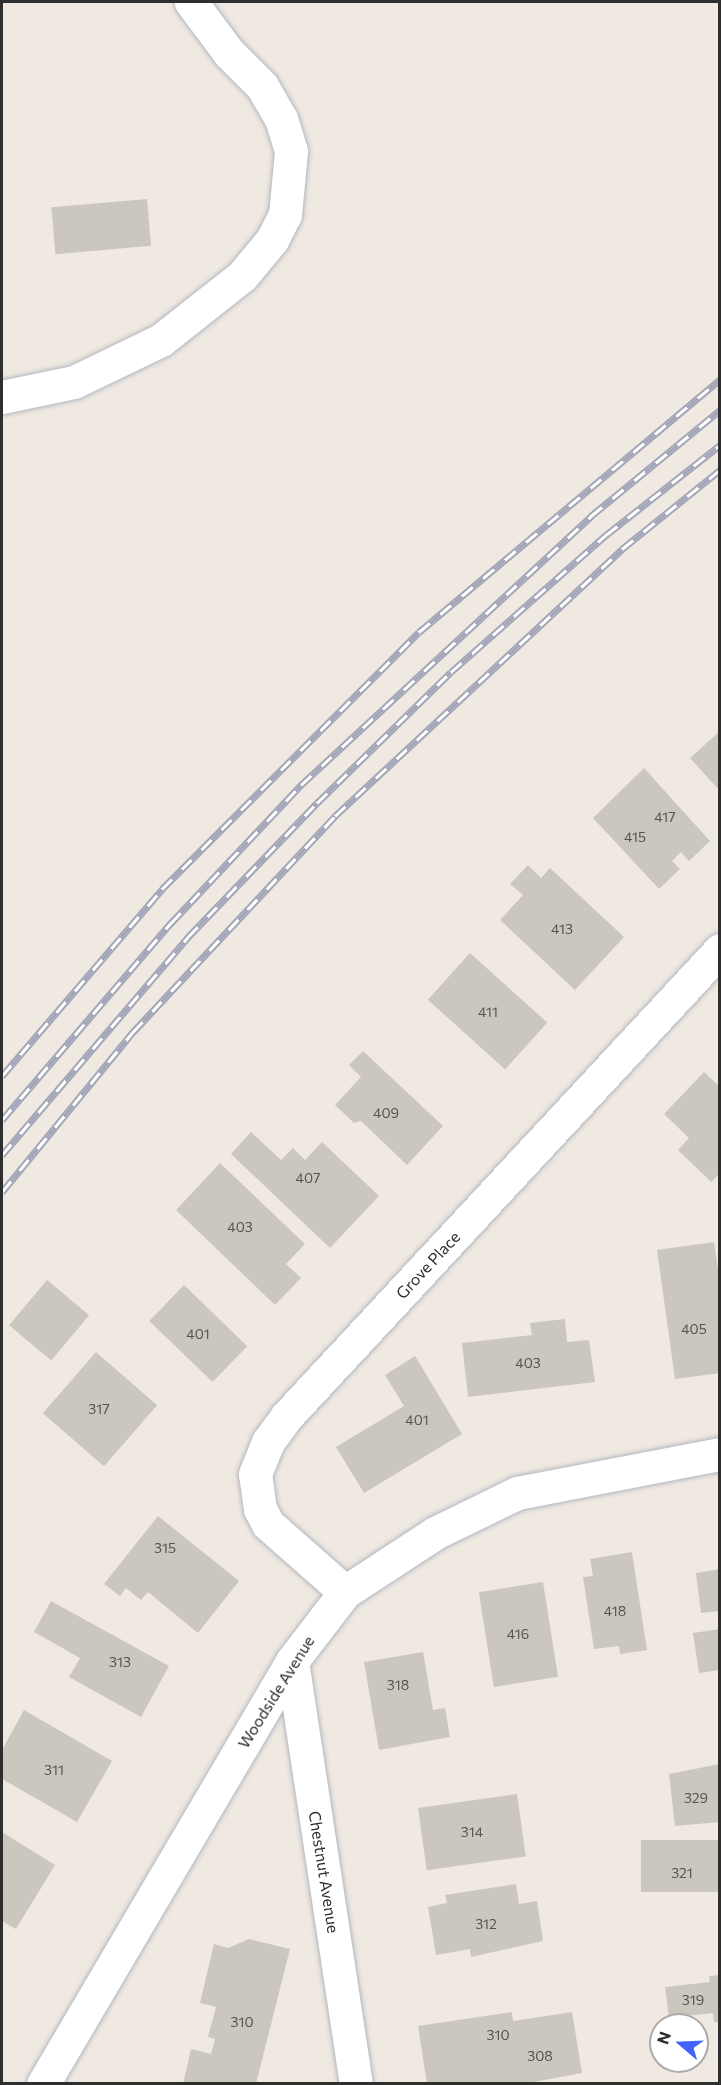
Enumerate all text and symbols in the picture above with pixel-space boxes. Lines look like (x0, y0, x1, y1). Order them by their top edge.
house number: 417 (654, 809, 676, 825)
house number: 415 (624, 829, 646, 845)
house number: 413 (551, 921, 573, 937)
house number: 411 (478, 1004, 498, 1020)
house number: 409 (373, 1105, 399, 1121)
house number: 407 (296, 1170, 320, 1186)
house number: 403 (227, 1219, 253, 1235)
street label: Grove Place (392, 1227, 464, 1303)
house number: 405 (681, 1321, 707, 1337)
house number: 401 (186, 1326, 210, 1342)
house number: 403 (515, 1355, 541, 1371)
house number: 317 (88, 1401, 110, 1417)
house number: 401 (405, 1412, 429, 1428)
house number: 315 (154, 1540, 176, 1556)
house number: 418 (604, 1603, 626, 1619)
house number: 416 (507, 1626, 529, 1642)
street label: Woodside Avenue (234, 1632, 318, 1752)
house number: 313 (109, 1654, 131, 1670)
house number: 318 (387, 1677, 409, 1693)
house number: 311 (44, 1762, 64, 1778)
house number: 329 (684, 1790, 708, 1806)
street label: Chestnut Avenue (305, 1810, 343, 1934)
house number: 314 (461, 1824, 483, 1840)
house number: 321 (671, 1865, 693, 1881)
house number: 312 (475, 1916, 497, 1932)
house number: 319 (682, 1992, 704, 2008)
north arrow (649, 2013, 709, 2073)
house number: 310 (230, 2014, 254, 2030)
house number: 310 (486, 2027, 510, 2043)
text: N (652, 2029, 674, 2046)
house number: 308 (527, 2048, 553, 2064)

